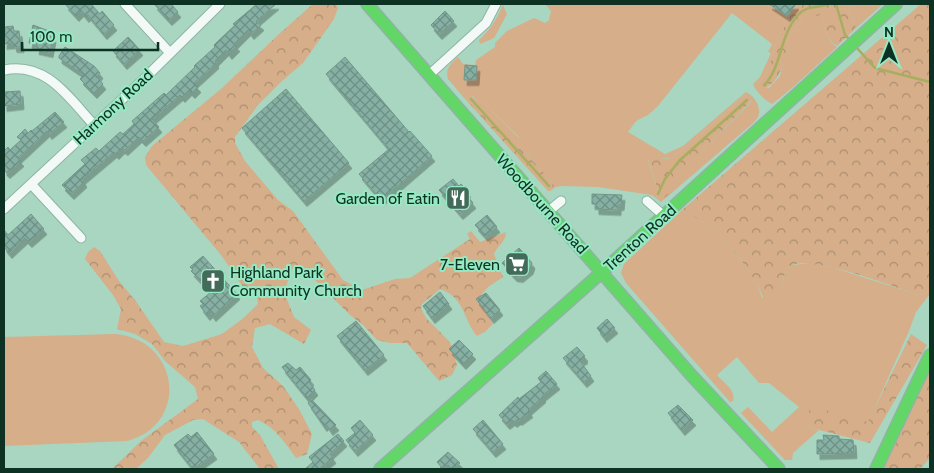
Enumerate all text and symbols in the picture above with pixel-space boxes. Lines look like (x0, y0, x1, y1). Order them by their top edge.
scale bar (22, 20, 159, 52)
north arrow (864, 20, 914, 70)
text: N (884, 23, 894, 41)
text: 100 m (30, 28, 72, 46)
street label: Harmony Road (69, 65, 157, 149)
street label: Woodbourne Road (492, 150, 592, 258)
restaurant icon: Garden of Eatin (445, 185, 471, 211)
place label: Garden of Eatin (335, 189, 440, 208)
street label: Trenton Road (600, 201, 680, 275)
supermarket icon: 7-Eleven (504, 251, 530, 277)
place label: 7-Eleven (440, 255, 500, 274)
place label: Highland Park Community Church (230, 263, 362, 300)
church icon: Highland Park Community Church (200, 268, 226, 294)

